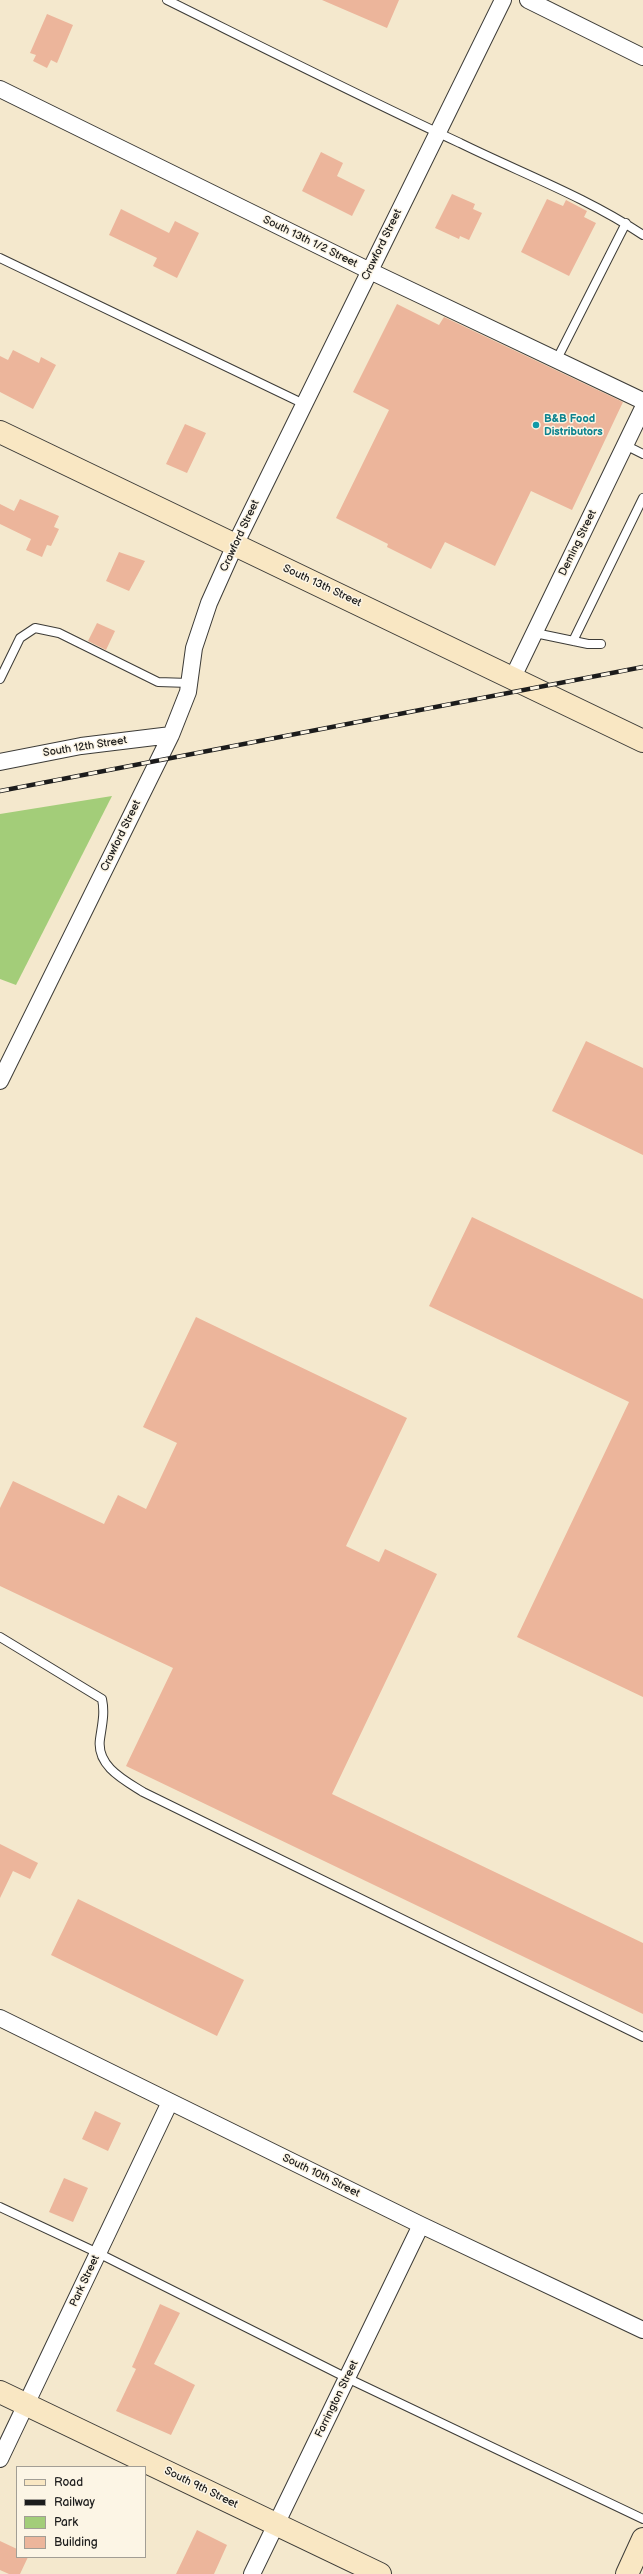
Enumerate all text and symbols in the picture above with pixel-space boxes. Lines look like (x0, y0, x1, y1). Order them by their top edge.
street label: Crawford Street (359, 207, 405, 283)
street label: South 13th 1/2 Street (261, 213, 359, 271)
place label: B&B Food Distributors (544, 412, 603, 438)
marker: B&B Food Distributors (531, 420, 541, 430)
street label: Crawford Street (218, 498, 262, 574)
street label: Deming Street (556, 508, 600, 578)
street label: South 13th Street (281, 562, 363, 610)
street label: South 12th Street (42, 734, 128, 760)
street label: Crawford Street (98, 798, 144, 874)
street label: South 10th Street (280, 2152, 362, 2200)
street label: Park Street (67, 2253, 103, 2309)
street label: Farrington Street (313, 2358, 361, 2440)
street label: South 9th Street (162, 2464, 240, 2512)
legend (16, 2466, 146, 2558)
text: Road (54, 2475, 83, 2490)
text: Railway (54, 2495, 95, 2510)
text: Park (54, 2515, 78, 2530)
text: Building (54, 2535, 98, 2550)

